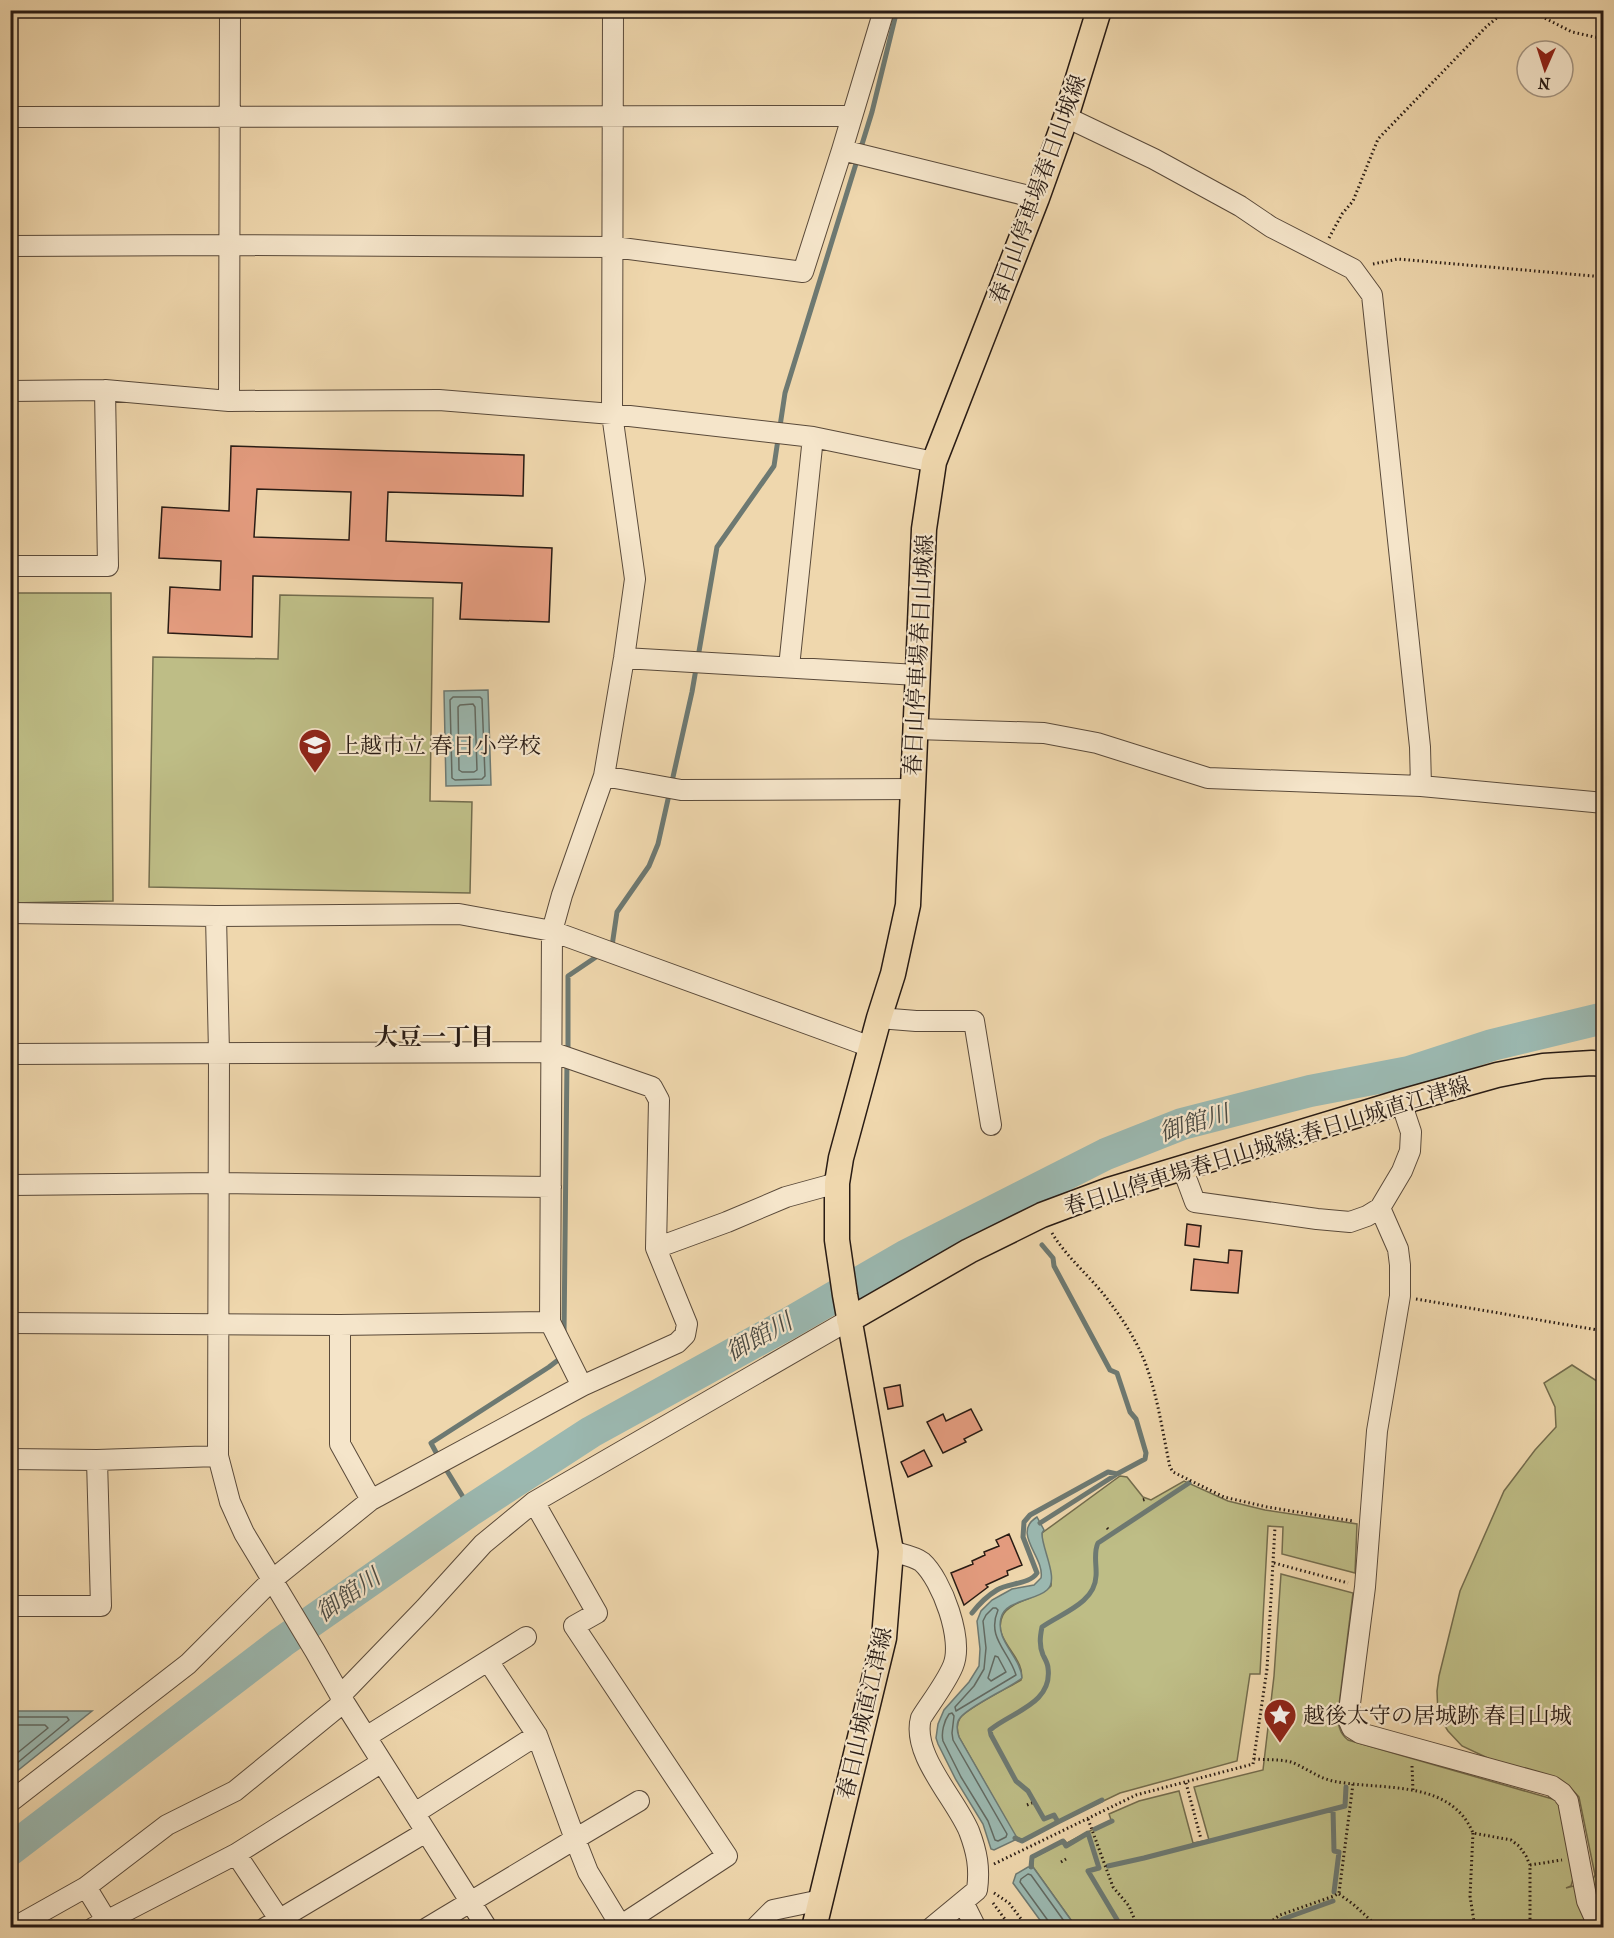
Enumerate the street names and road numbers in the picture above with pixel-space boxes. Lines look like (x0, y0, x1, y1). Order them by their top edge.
street label: 春日山停車場春日山城線 (984, 71, 1092, 307)
street label: 春日山停車場春日山城線 (900, 534, 938, 777)
street label: 春日山停車場春日山城線;春日山城直江津線 (1061, 1072, 1474, 1220)
street label: 春日山城直江津線 (833, 1625, 897, 1802)

